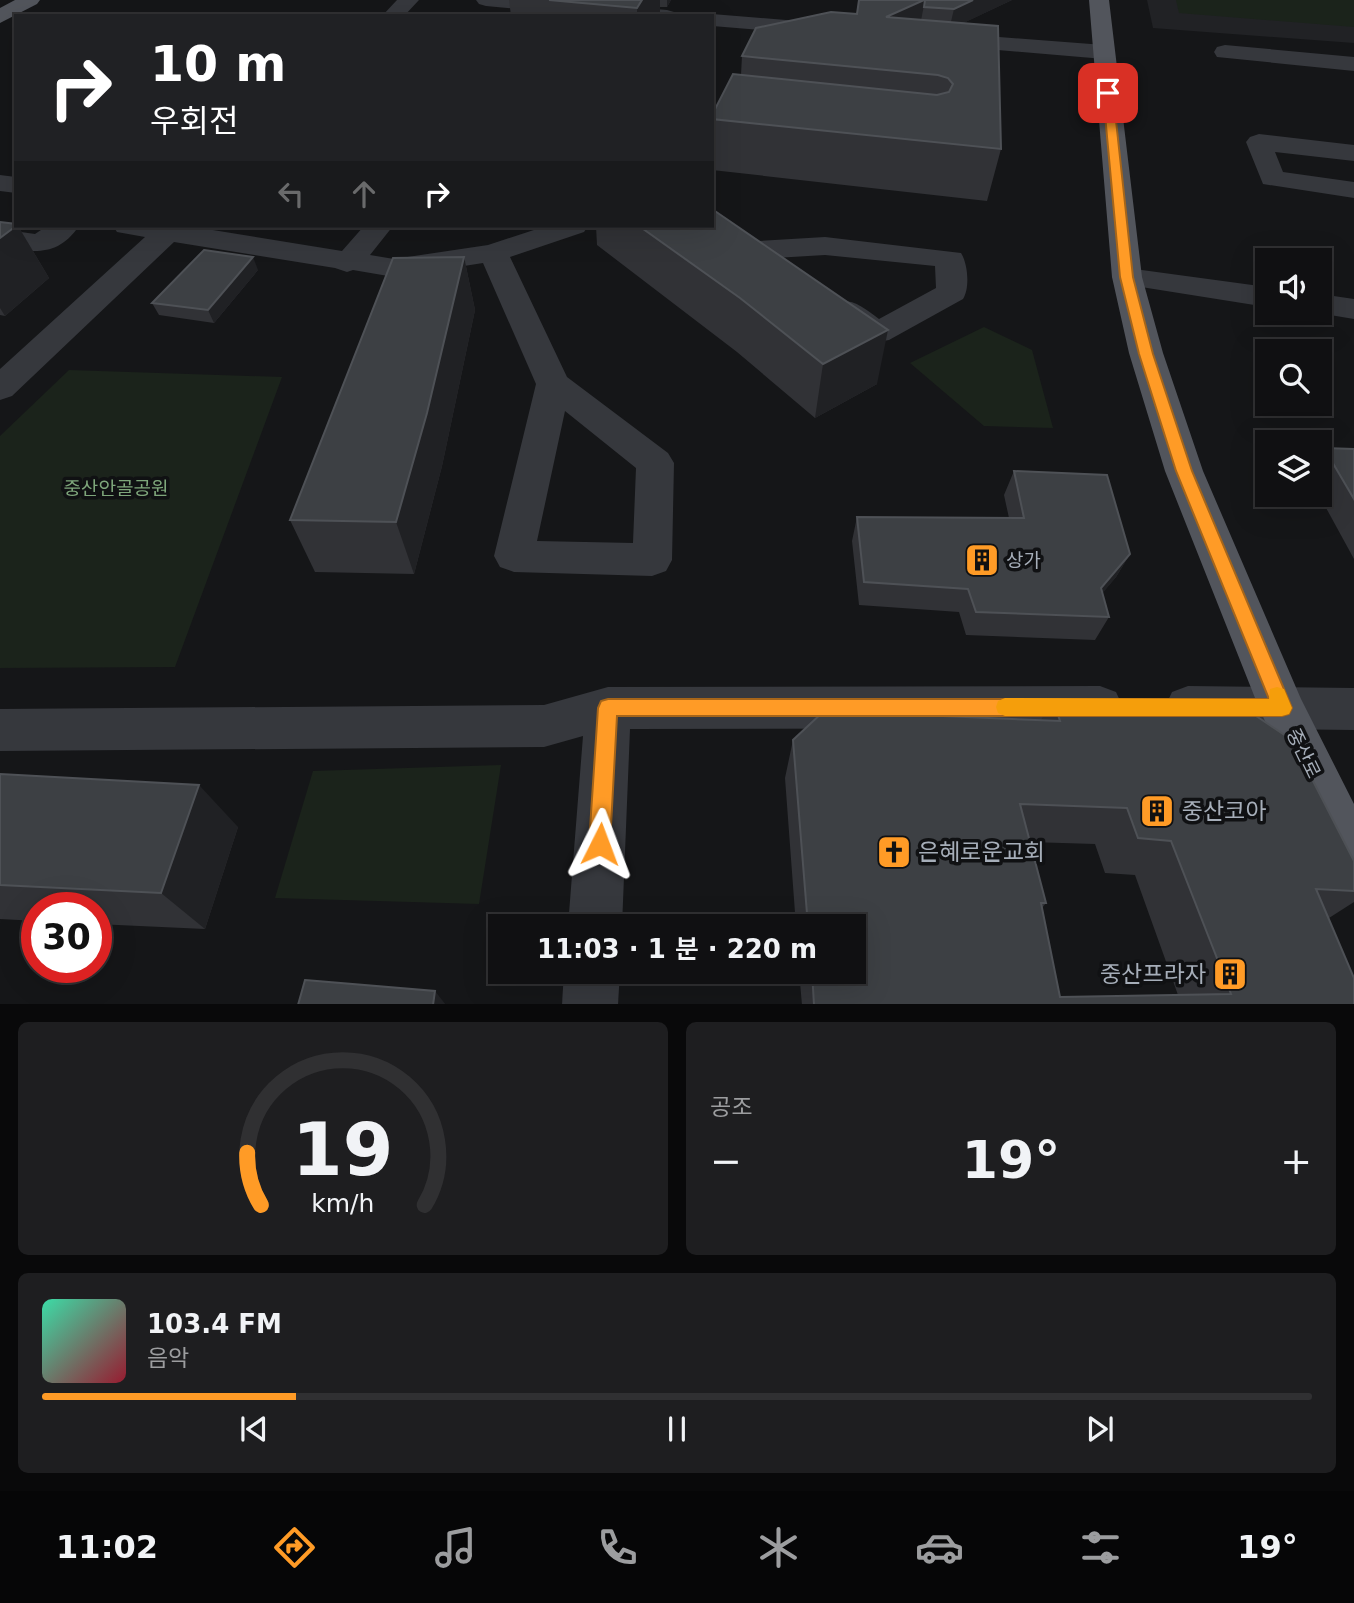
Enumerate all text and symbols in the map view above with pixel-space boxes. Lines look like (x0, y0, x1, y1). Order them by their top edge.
text: 10 m (150, 36, 286, 93)
icon: right (35, 42, 126, 133)
pin (1078, 63, 1138, 123)
icon: arrive (1089, 74, 1127, 112)
text: 우회전 (150, 102, 238, 140)
icon: left (272, 175, 310, 213)
icon: ahead (345, 175, 383, 213)
icon: right (418, 175, 456, 213)
map controls (1255, 248, 1332, 507)
button: sound (1255, 248, 1332, 325)
button: search (1255, 339, 1332, 416)
button: layers (1255, 430, 1332, 507)
park label: 중산안골공원 (64, 477, 168, 499)
building icon: 상가 (963, 541, 1001, 579)
place label: 상가 (1006, 549, 1041, 571)
street label: 중산로 (1283, 725, 1325, 781)
building icon: 중산코아 (1138, 792, 1176, 830)
place label: 중산코아 (1182, 798, 1267, 824)
position arrow (563, 807, 637, 881)
church icon: 은혜로운교회 (875, 833, 913, 871)
place label: 은혜로운교회 (918, 839, 1045, 865)
speed limit sign: 30 (21, 892, 112, 983)
text: 11:03 · 1 분 · 220 m (537, 934, 817, 964)
building icon: 중산프라자 (1211, 955, 1249, 993)
place label: 중산프라자 (1100, 961, 1206, 987)
text: 공조 (710, 1094, 752, 1120)
text: 19 (292, 1107, 394, 1192)
text: 19° (962, 1130, 1060, 1190)
text: − (710, 1139, 742, 1183)
text: + (1280, 1139, 1312, 1183)
text: km/h (311, 1188, 375, 1217)
text: 103.4 FM (147, 1309, 282, 1339)
text: 음악 (147, 1345, 189, 1371)
icon: previous (235, 1410, 273, 1448)
icon: pause (658, 1410, 696, 1448)
icon: next (1081, 1410, 1119, 1448)
icon: directions (270, 1523, 319, 1572)
icon: music (431, 1523, 480, 1572)
icon: phone (593, 1523, 642, 1572)
icon: climate (754, 1523, 803, 1572)
icon: car (915, 1523, 964, 1572)
icon: filters (1076, 1523, 1125, 1572)
text: 11:02 (56, 1528, 158, 1566)
text: 19° (1237, 1528, 1298, 1566)

